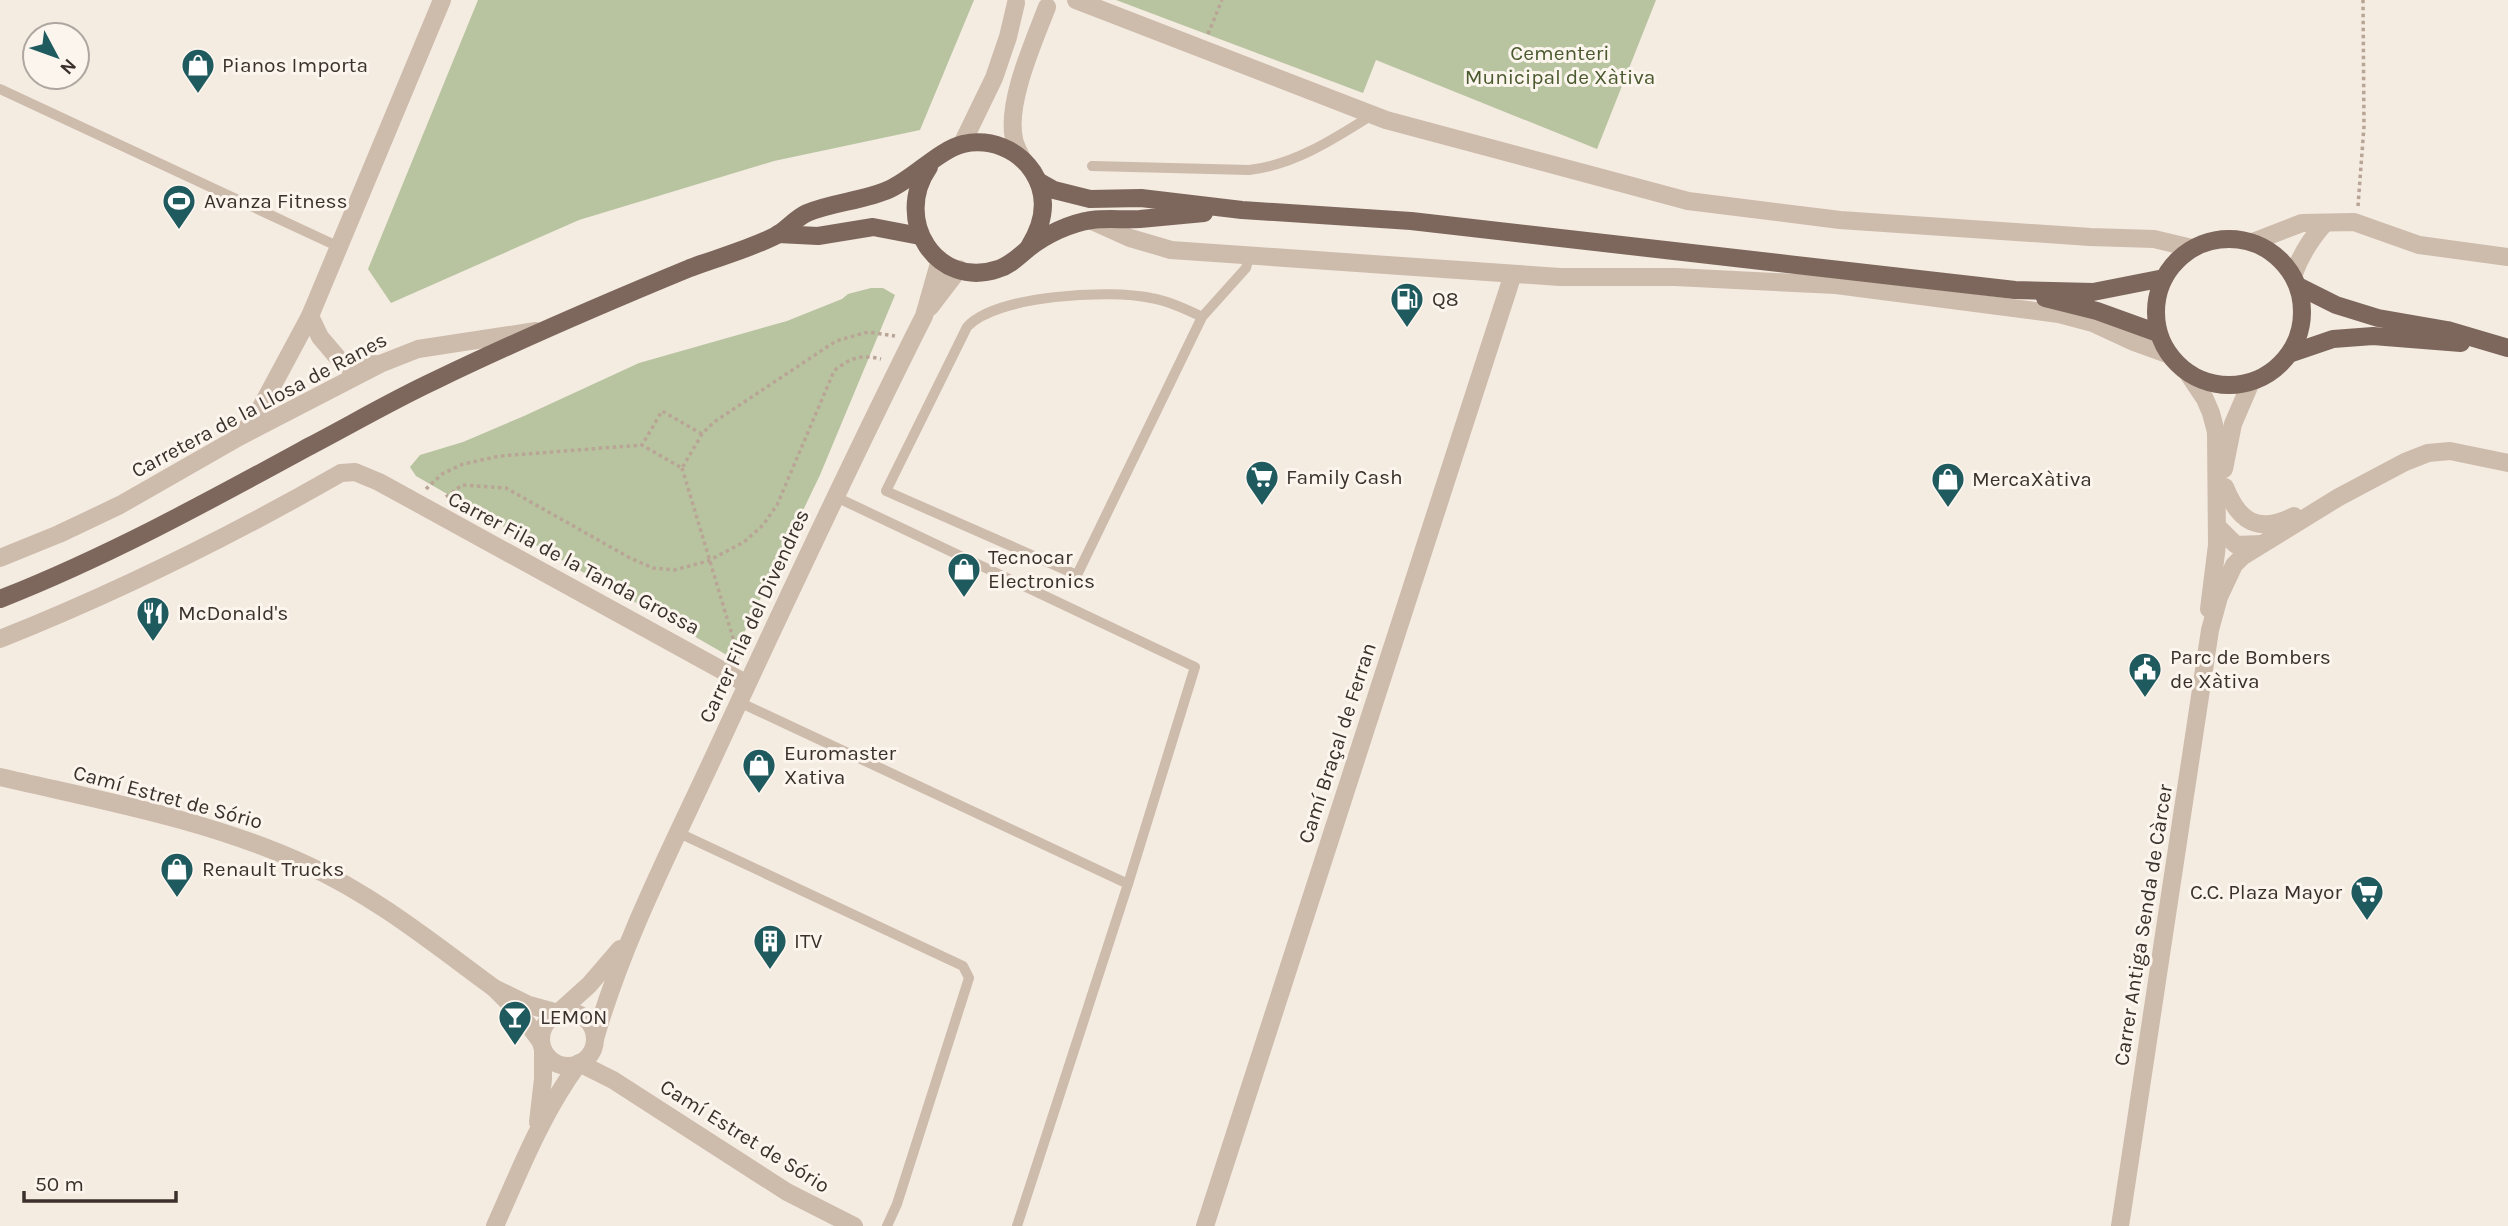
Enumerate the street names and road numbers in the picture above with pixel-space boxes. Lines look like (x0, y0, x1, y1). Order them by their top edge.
street label: Carretera de la Llosa de Ranes (127, 327, 391, 483)
street label: Carrer Fila de la Tanda Grossa (444, 486, 704, 640)
street label: Carrer Fila del Divendres (694, 505, 814, 727)
street label: Camí Braçal de Ferran (1293, 640, 1381, 846)
street label: Camí Estret de Sório (71, 760, 265, 834)
street label: Carrer Antiga Senda de Càrcer (2109, 782, 2177, 1068)
street label: Camí Estret de Sório (656, 1074, 834, 1198)

